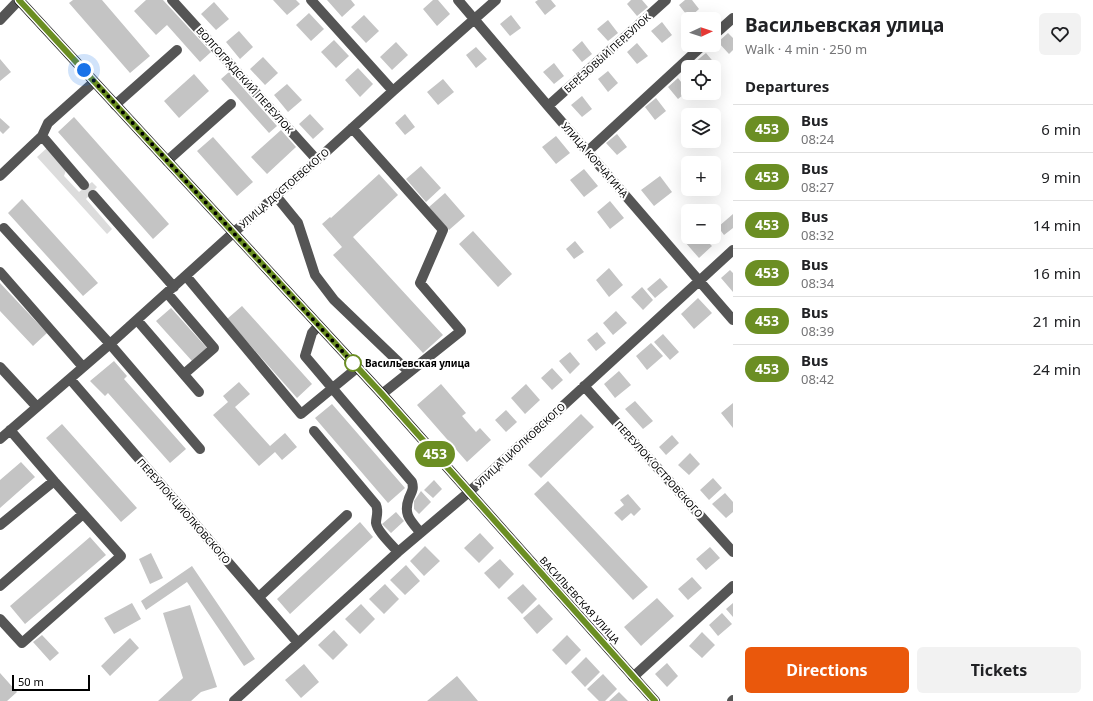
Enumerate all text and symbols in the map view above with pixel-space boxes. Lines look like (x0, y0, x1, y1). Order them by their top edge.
street label: БЕРЁЗОВЫЙ ПЕРЕУЛОК (561, 10, 654, 96)
north arrow (681, 12, 721, 52)
map controls (681, 12, 721, 244)
text: Васильевская улица (745, 12, 944, 38)
button: heart (1039, 13, 1081, 55)
street label: ВОЛГОГРАДСКИЙ ПЕРЕУЛОК (193, 24, 297, 137)
text: Walk · 4 min · 250 m (745, 40, 867, 58)
your location (74, 60, 94, 80)
button: locate (681, 60, 721, 100)
text: Departures (745, 76, 829, 96)
button: layers (681, 108, 721, 148)
text: Bus (801, 110, 828, 130)
street label: УЛИЦА КОРЧАГИНА (558, 119, 632, 201)
text: 453 (755, 119, 779, 138)
text: 6 min (1041, 119, 1081, 139)
text: 08:24 (801, 130, 834, 148)
street label: УЛИЦА ДОСТОЕВСКОГО (236, 145, 332, 231)
button: + (681, 156, 721, 196)
text: Bus (801, 158, 828, 178)
text: 453 (755, 167, 779, 186)
text: 9 min (1041, 167, 1081, 187)
text: 08:27 (801, 178, 834, 196)
button: − (681, 204, 721, 244)
text: Bus (801, 206, 828, 226)
text: 453 (755, 215, 779, 234)
text: 14 min (1033, 215, 1081, 235)
text: 08:32 (801, 226, 834, 244)
text: Bus (801, 254, 828, 274)
text: 453 (755, 263, 779, 282)
text: 16 min (1033, 263, 1081, 283)
text: 08:34 (801, 274, 834, 292)
text: Bus (801, 302, 828, 322)
text: 453 (755, 311, 779, 330)
text: 21 min (1033, 311, 1081, 331)
text: 08:39 (801, 322, 834, 340)
text: Bus (801, 350, 828, 370)
marker: Васильевская улица (344, 354, 362, 372)
place label: Васильевская улица (365, 356, 470, 370)
text: 453 (755, 359, 779, 378)
text: 24 min (1033, 359, 1081, 379)
text: 08:42 (801, 370, 834, 388)
street label: УЛИЦА ЦИОЛКОВСКОГО (472, 399, 568, 490)
street label: ПЕРЕУЛОК ОСТРОВСКОГО (612, 418, 706, 521)
line badge: 453 (412, 441, 458, 467)
text: 453 (423, 444, 447, 463)
street label: ПЕРЕУЛОК ЦИОЛКОВСКОГО (134, 455, 234, 567)
street label: ВАСИЛЬЕВСКАЯ УЛИЦА (537, 553, 624, 647)
button: Directions (745, 647, 909, 693)
button: Tickets (917, 647, 1081, 693)
scale bar (12, 673, 90, 692)
text: 50 m (18, 674, 44, 689)

